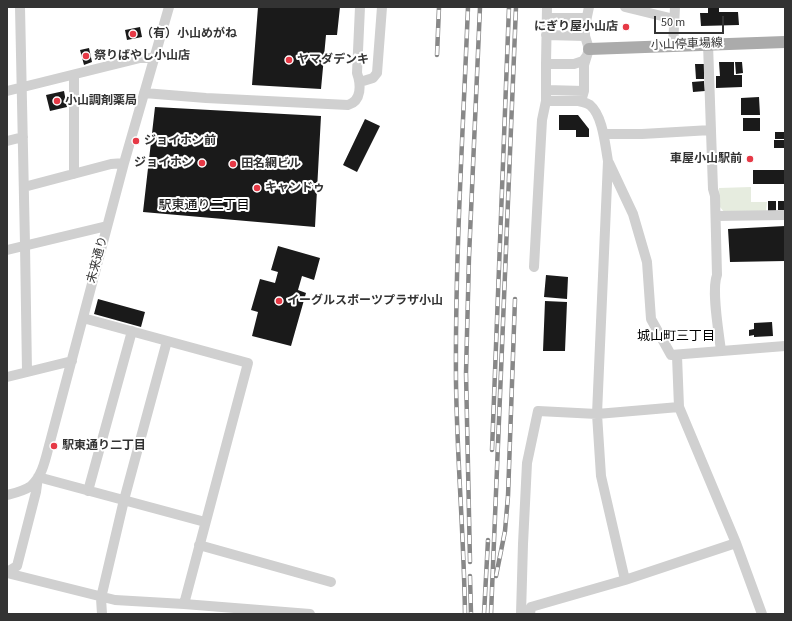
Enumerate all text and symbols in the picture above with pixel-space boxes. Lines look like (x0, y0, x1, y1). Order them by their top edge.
scale bar (656, 8, 726, 34)
text: 50 m (661, 14, 685, 31)
place label: にぎり屋小山店 (534, 20, 618, 34)
marker: にぎり屋小山店 (621, 22, 631, 32)
place label: （有）小山めがね (141, 27, 237, 41)
marker: （有）小山めがね (128, 29, 138, 39)
street label: 小山停車場線 (651, 37, 723, 53)
place label: 祭りばやし小山店 (94, 49, 190, 63)
marker: 祭りばやし小山店 (81, 51, 91, 61)
place label: ヤマダデンキ (297, 53, 369, 67)
marker: ヤマダデンキ (284, 55, 294, 65)
place label: 小山調剤薬局 (65, 94, 137, 108)
marker: 小山調剤薬局 (52, 96, 62, 106)
place label: ジョイホン前 (144, 134, 216, 148)
marker: ジョイホン前 (131, 136, 141, 146)
place label: 車屋小山駅前 (670, 152, 742, 166)
marker: 車屋小山駅前 (745, 154, 755, 164)
place label: ジョイホン (134, 156, 194, 170)
place label: 田名網ビル (241, 157, 301, 171)
marker: ジョイホン (197, 158, 207, 168)
marker: 田名網ビル (228, 159, 238, 169)
place label: キャンドゥ (265, 181, 325, 195)
marker: キャンドゥ (252, 183, 262, 193)
district label: 駅東通り二丁目 (159, 198, 249, 214)
street label: 未来通り (85, 235, 111, 285)
place label: イーグルスポーツプラザ小山 (287, 294, 443, 308)
marker: イーグルスポーツプラザ小山 (274, 296, 284, 306)
district label: 城山町三丁目 (637, 329, 715, 345)
place label: 駅東通り二丁目 (62, 439, 146, 453)
marker: 駅東通り二丁目 (49, 441, 59, 451)

